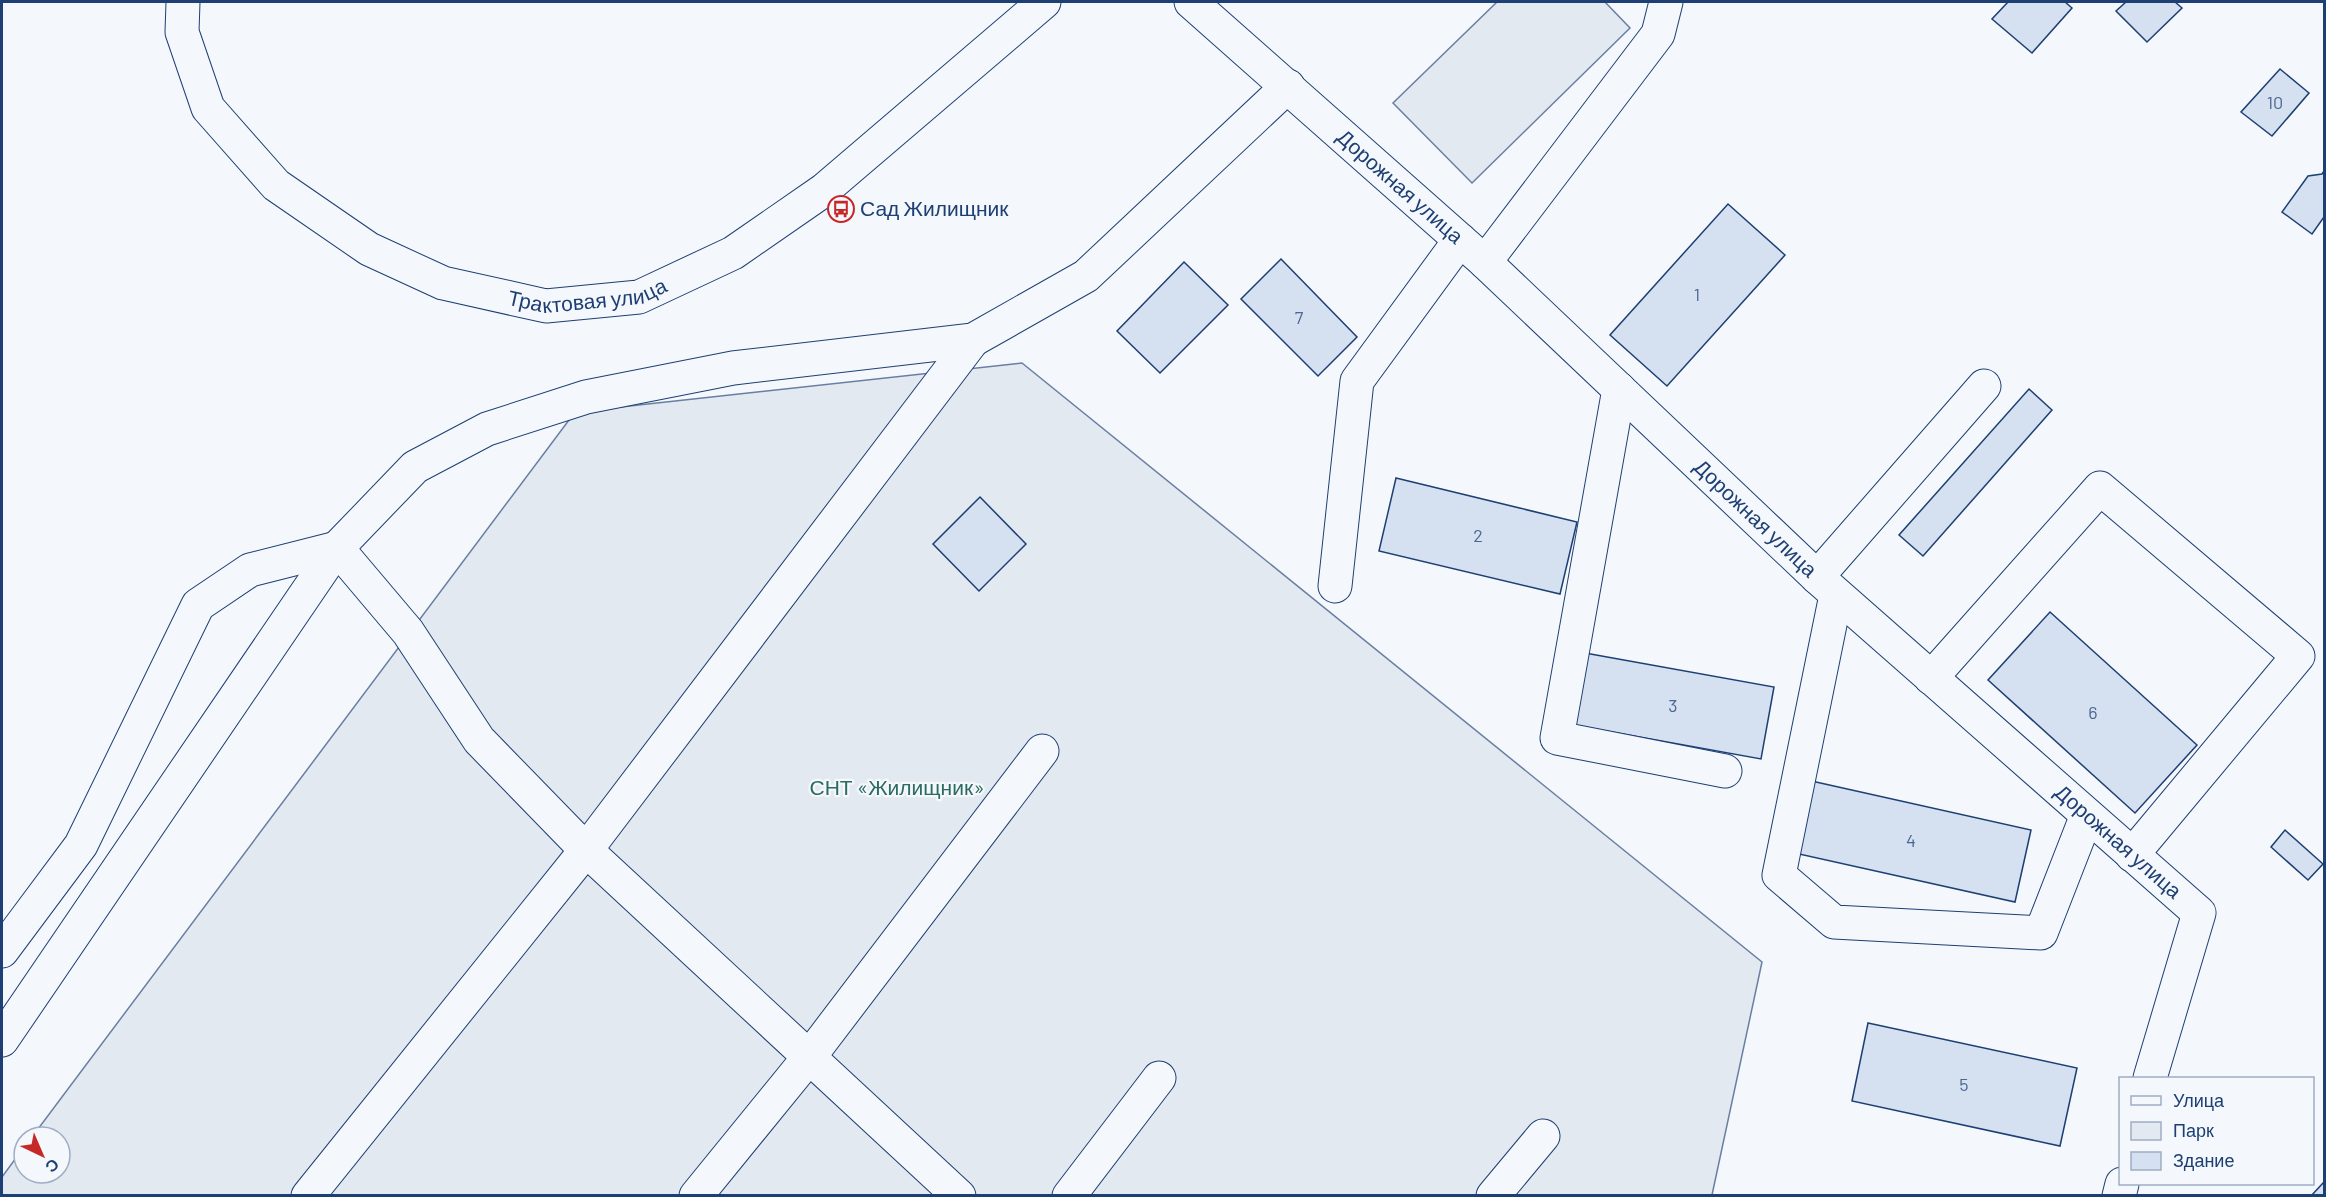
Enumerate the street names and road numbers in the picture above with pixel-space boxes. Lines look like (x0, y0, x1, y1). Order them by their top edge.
street label: Дорожная улица (1333, 123, 1469, 248)
street label: Трактовая улица (506, 272, 671, 317)
street label: Дорожная улица (1690, 453, 1823, 582)
street label: Дорожная улица (2051, 778, 2188, 903)

